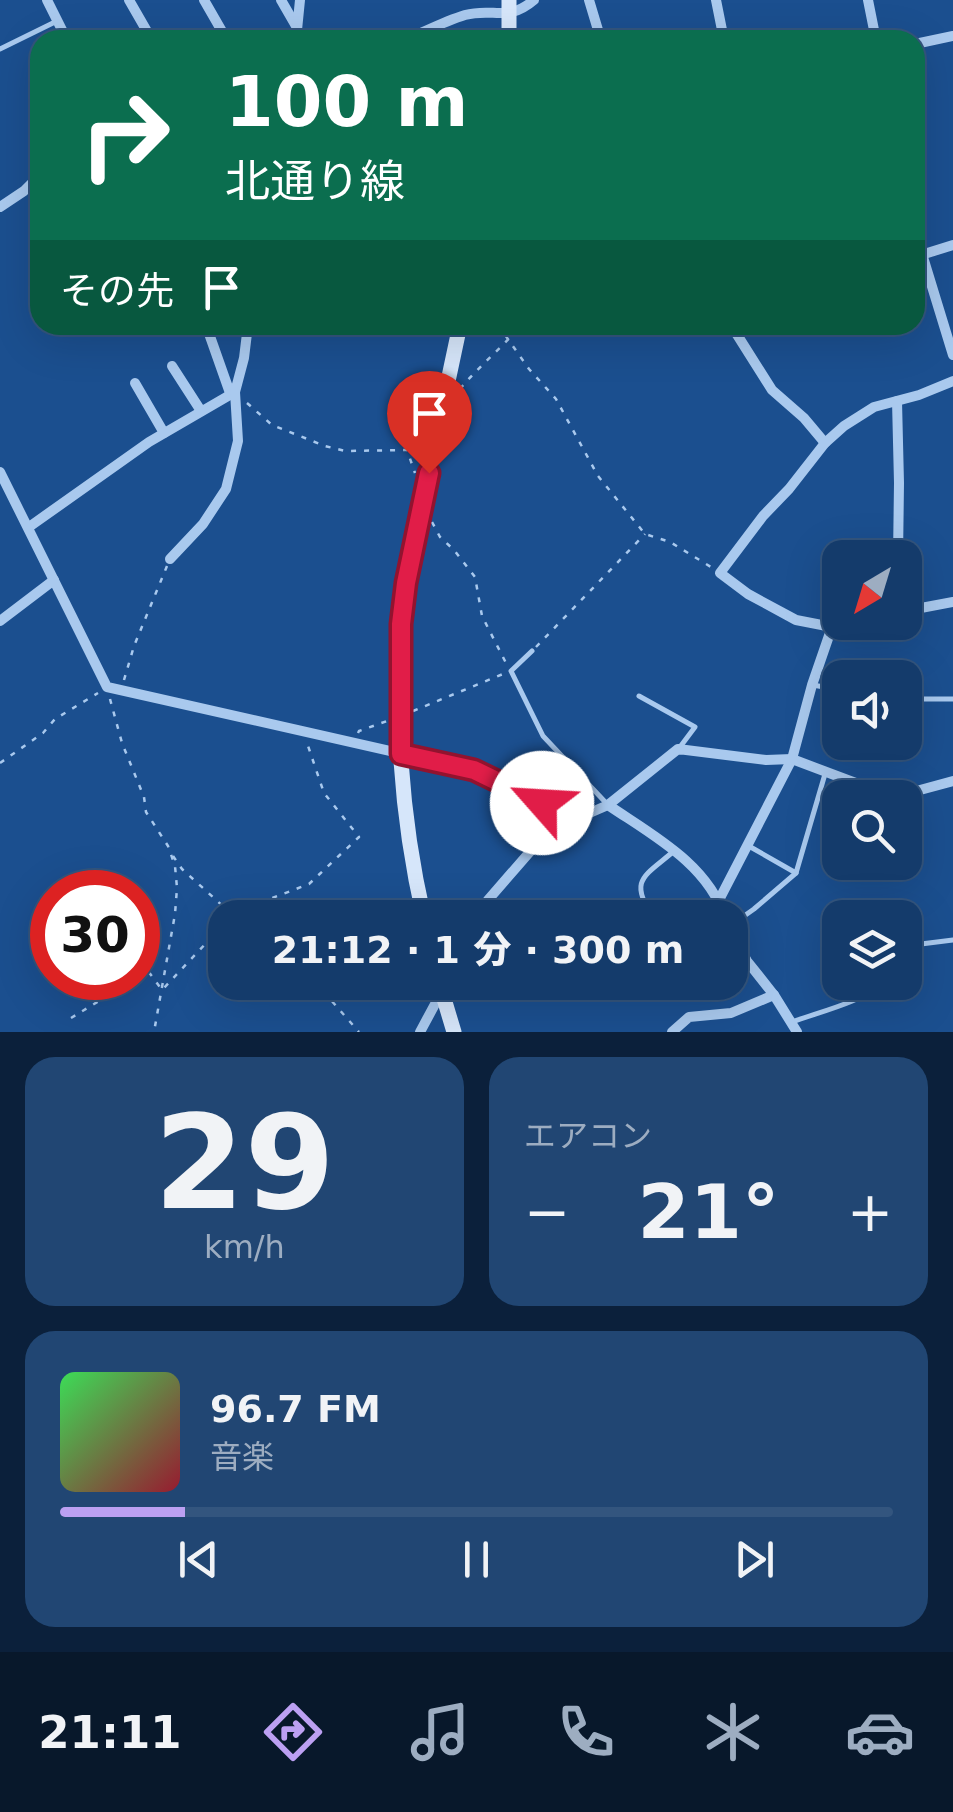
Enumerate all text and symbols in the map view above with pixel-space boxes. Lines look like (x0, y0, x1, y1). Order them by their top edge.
text: 100 m (225, 61, 468, 143)
icon: right (60, 70, 190, 200)
text: 北通り線 (225, 155, 405, 208)
icon: arrive (194, 260, 249, 315)
text: その先 (60, 269, 174, 313)
pin (387, 371, 472, 474)
icon: arrive (402, 386, 457, 441)
north arrow (822, 540, 922, 640)
map controls (822, 540, 922, 1000)
button: sound (822, 660, 922, 760)
position arrow (490, 751, 594, 855)
button: search (822, 780, 922, 880)
speed limit sign: 30 (30, 870, 160, 1000)
button: layers (822, 900, 922, 1000)
text: 21:12 · 1 分 · 300 m (272, 928, 684, 972)
text: 29 (154, 1087, 335, 1239)
text: エアコン (524, 1117, 652, 1155)
text: 21° (638, 1168, 779, 1256)
text: − (524, 1180, 570, 1244)
text: + (847, 1180, 893, 1244)
text: km/h (204, 1228, 285, 1266)
text: 96.7 FM (210, 1387, 381, 1431)
text: 音楽 (210, 1438, 274, 1476)
icon: previous (171, 1532, 226, 1587)
icon: pause (449, 1532, 504, 1587)
icon: next (727, 1532, 782, 1587)
icon: directions (258, 1697, 328, 1767)
icon: music (405, 1697, 475, 1767)
icon: phone (551, 1697, 621, 1767)
icon: climate (698, 1697, 768, 1767)
icon: car (845, 1697, 915, 1767)
text: 21:11 (38, 1706, 182, 1759)

